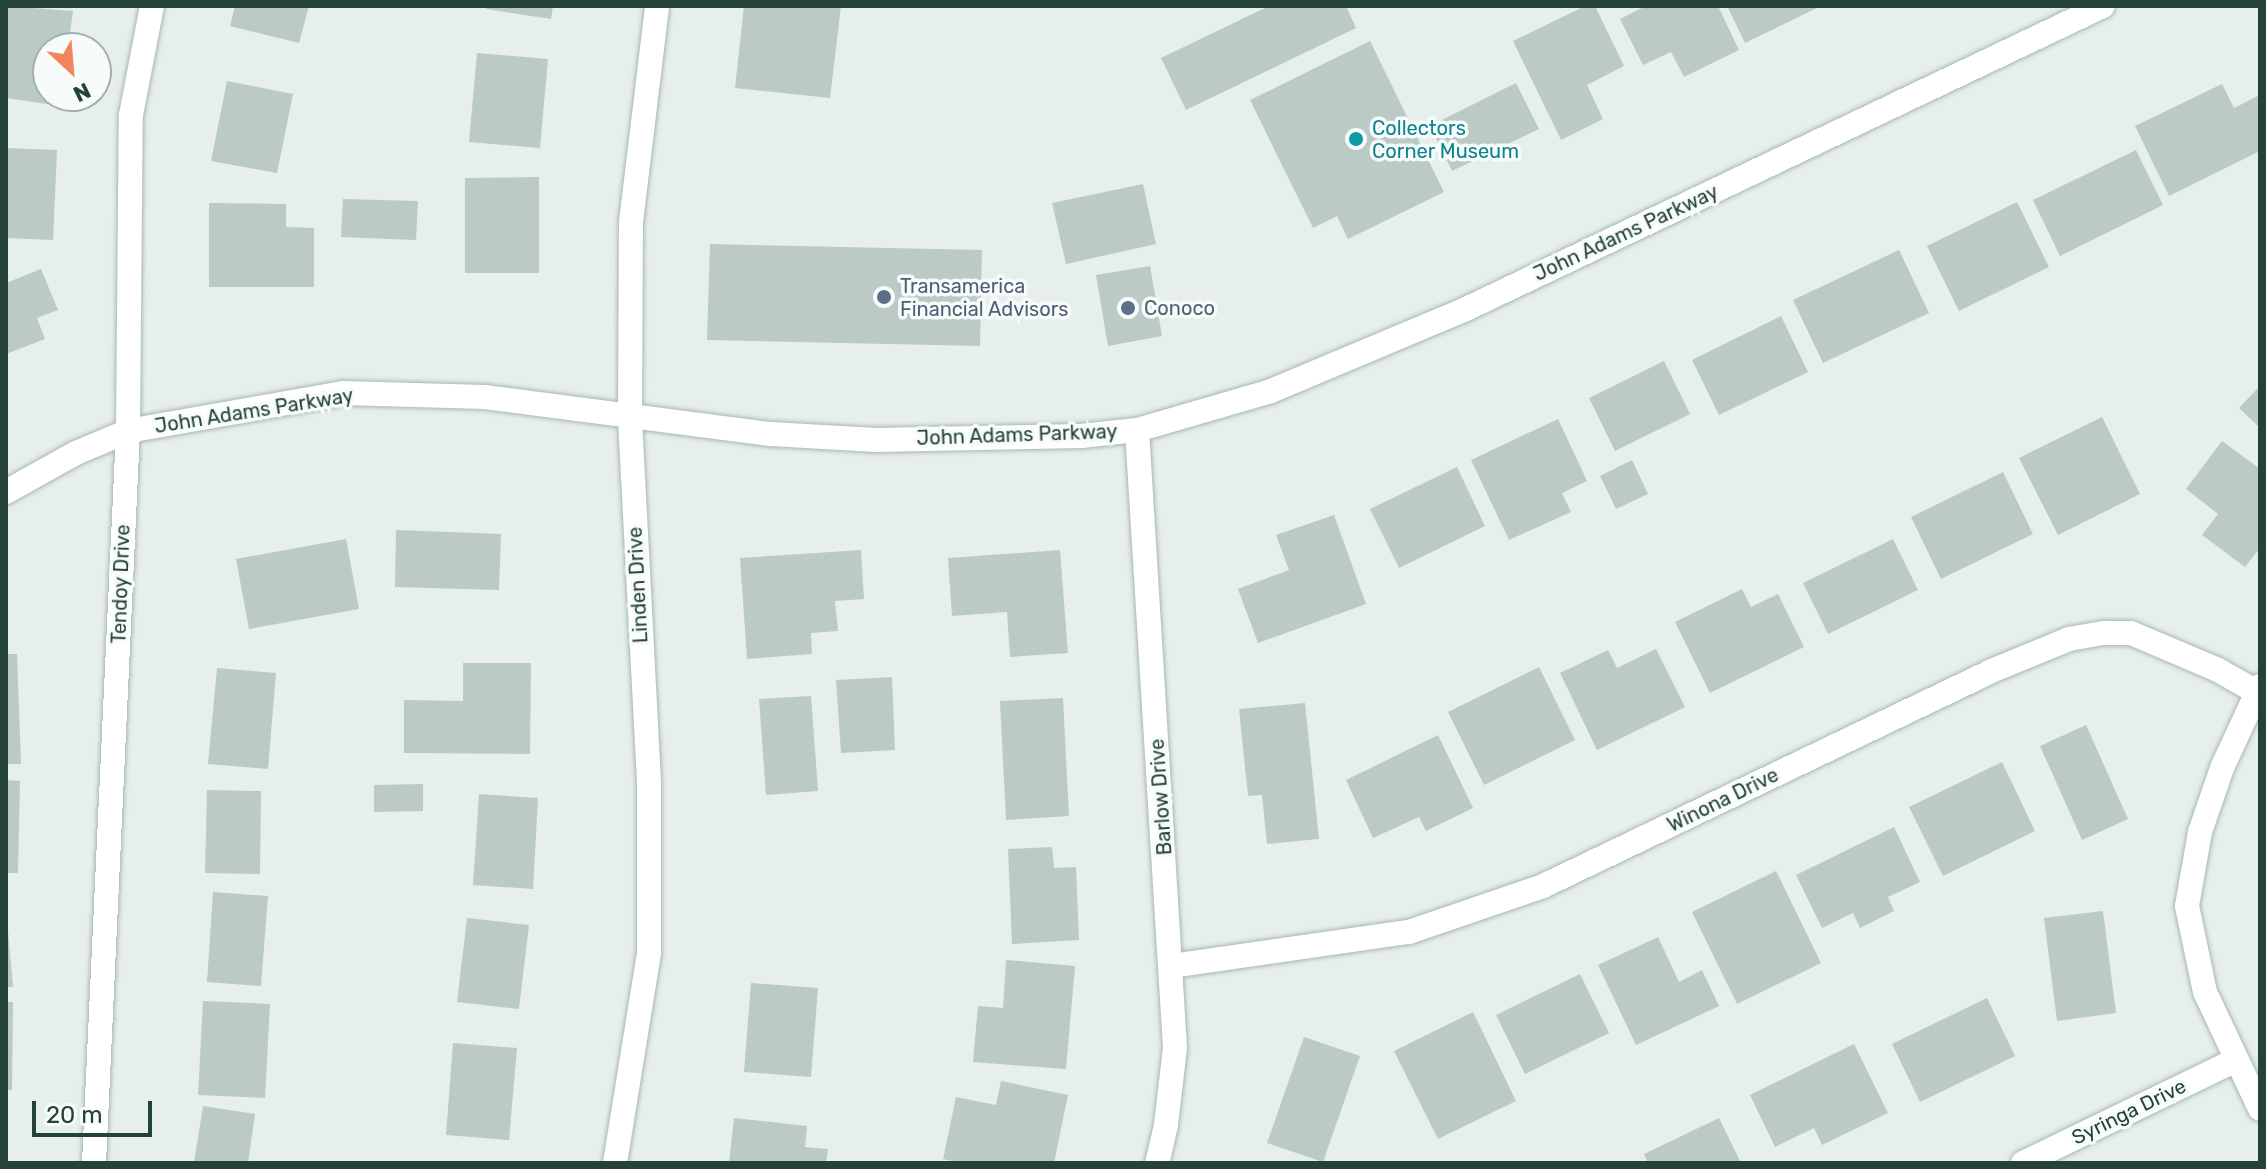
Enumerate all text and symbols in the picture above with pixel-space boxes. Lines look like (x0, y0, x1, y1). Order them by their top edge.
north arrow (32, 32, 112, 112)
text: N (69, 77, 95, 108)
place label: Collectors Corner Museum (1372, 116, 1519, 163)
marker: Collectors Corner Museum (1347, 130, 1365, 148)
street label: John Adams Parkway (1530, 180, 1722, 286)
place label: Transamerica Financial Advisors (900, 274, 1069, 321)
marker: Transamerica Financial Advisors (875, 288, 893, 306)
place label: Conoco (1144, 296, 1215, 320)
marker: Conoco (1119, 299, 1137, 317)
street label: John Adams Parkway (153, 383, 355, 439)
street label: John Adams Parkway (916, 419, 1118, 451)
street label: Tendoy Drive (107, 524, 135, 644)
street label: Linden Drive (623, 526, 653, 644)
street label: Barlow Drive (1145, 738, 1177, 856)
street label: Winona Drive (1664, 763, 1782, 837)
street label: Syringa Drive (2068, 1074, 2190, 1150)
scale bar (36, 1085, 156, 1135)
text: 20 m (46, 1101, 103, 1129)

